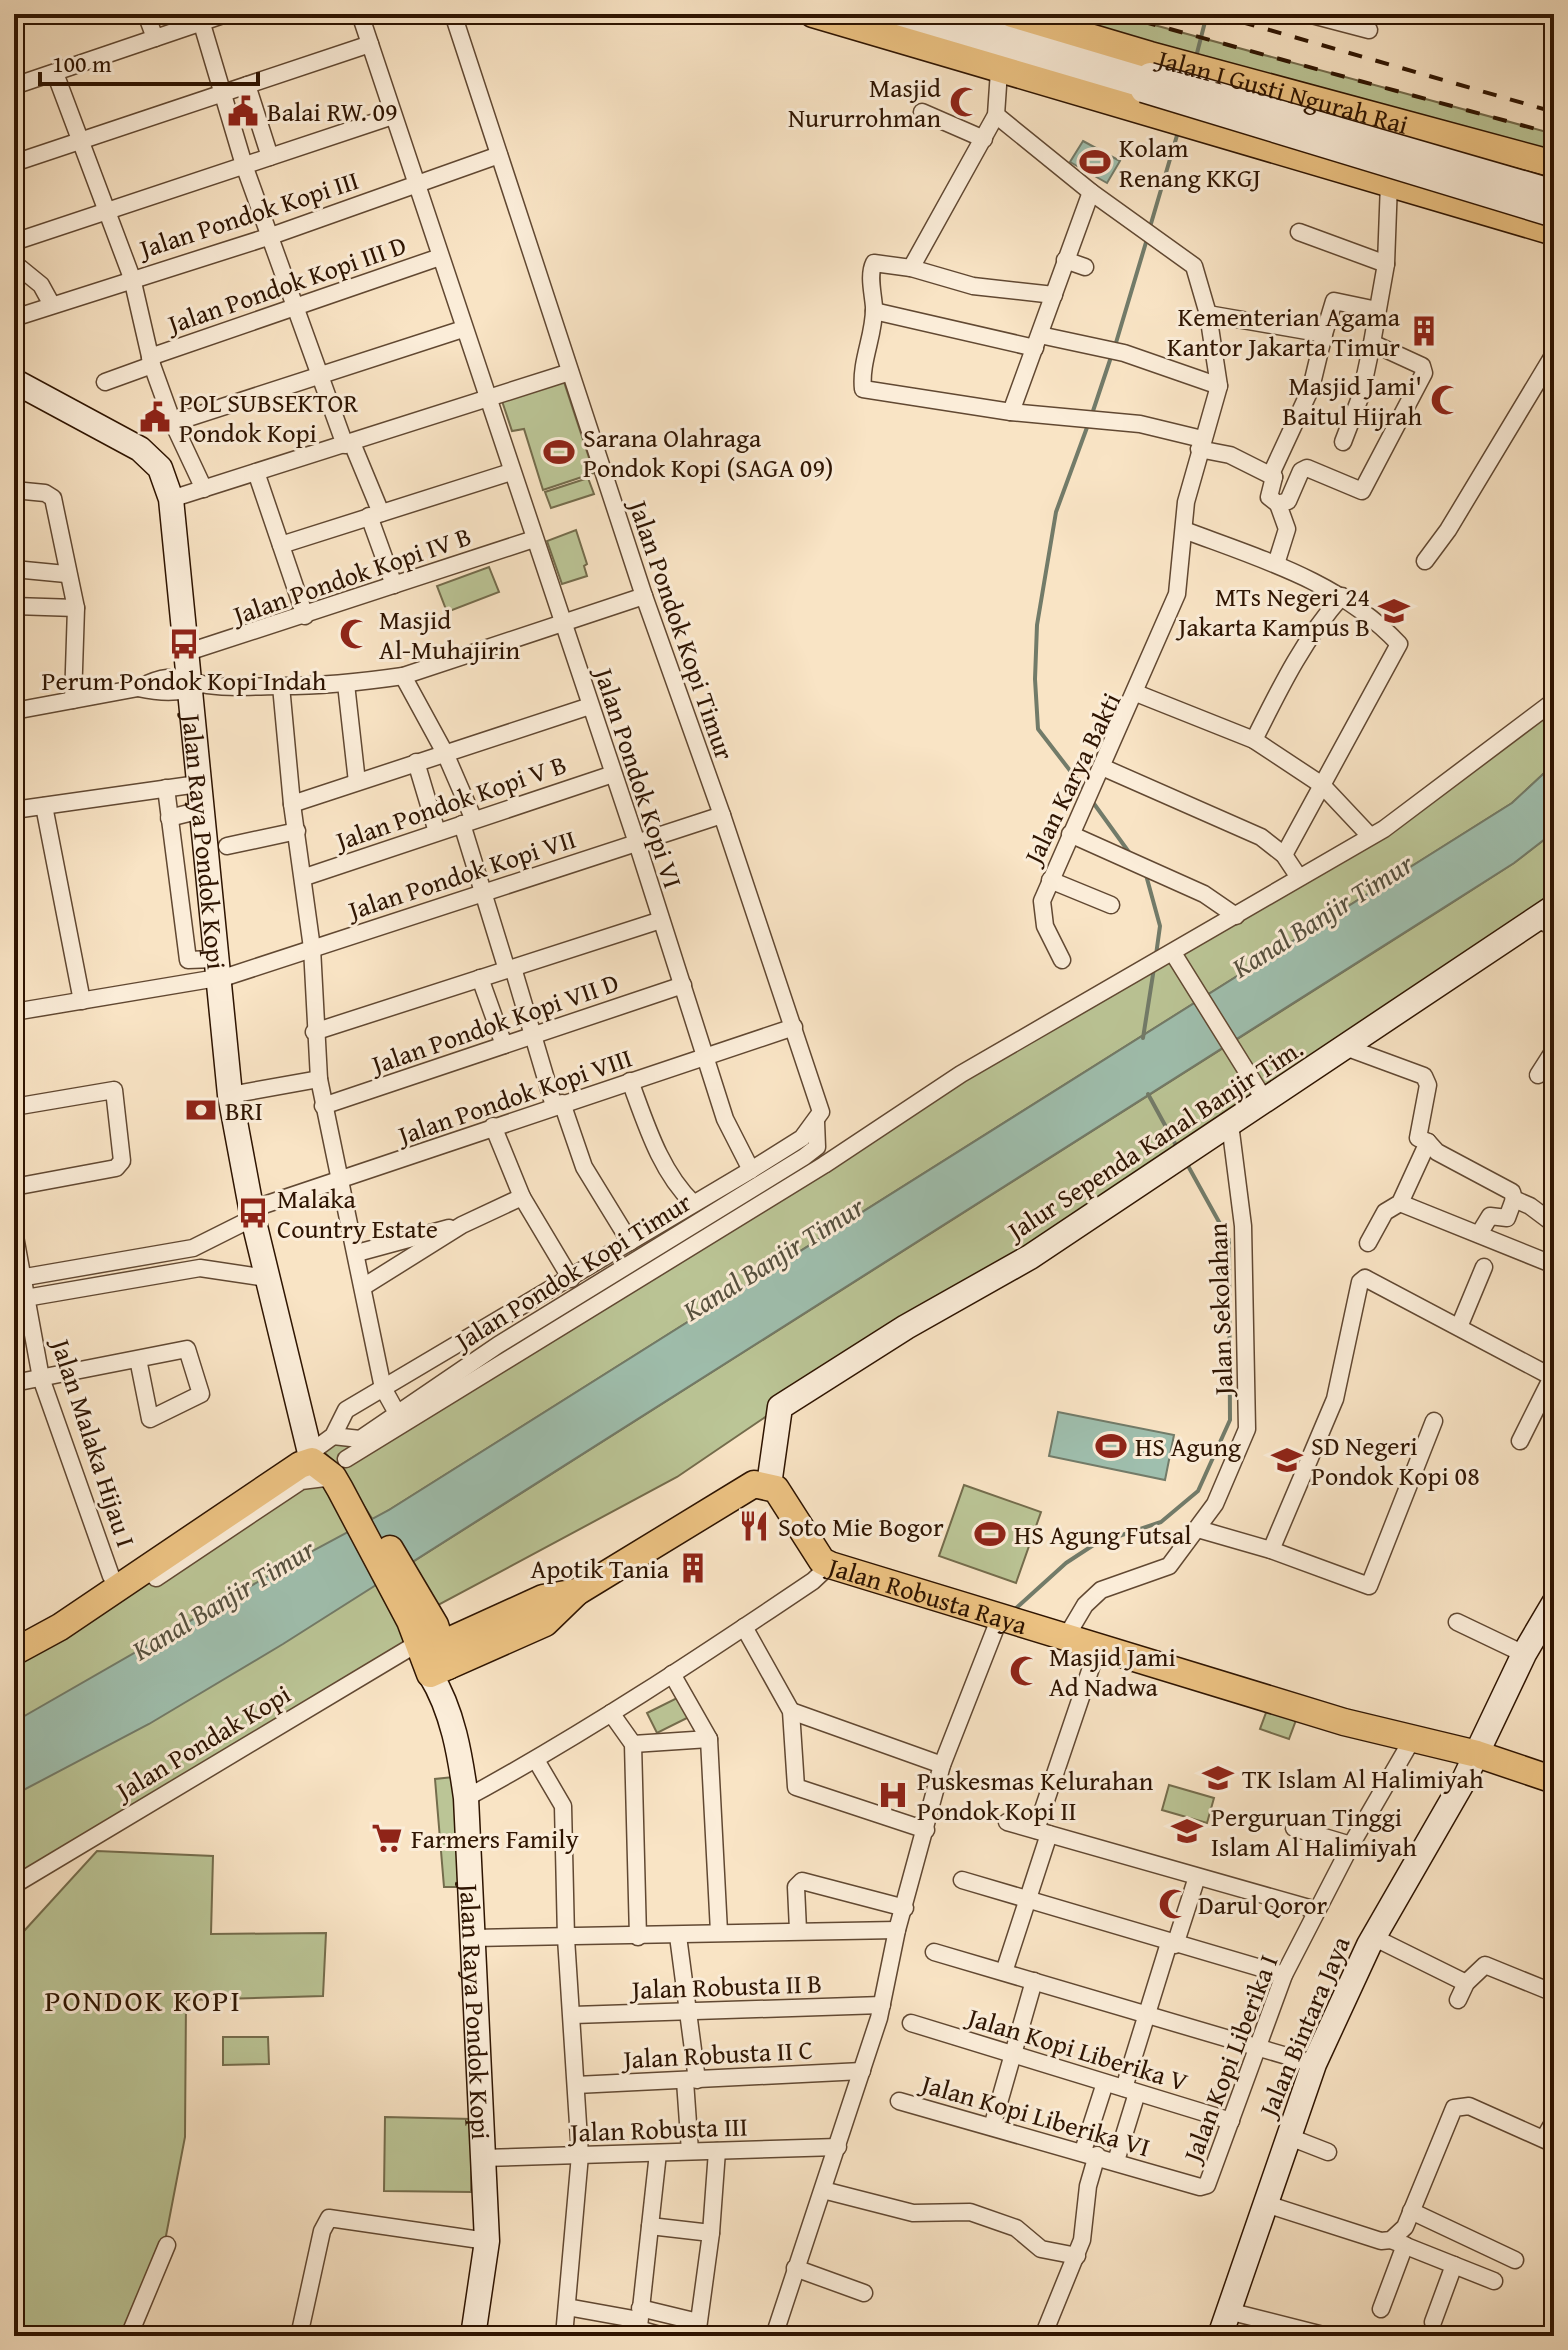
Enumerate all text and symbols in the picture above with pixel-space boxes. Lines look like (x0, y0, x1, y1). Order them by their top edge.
scale bar (40, 36, 258, 86)
street label: Jalan I Gusti Ngurah Rai (1151, 38, 1413, 143)
text: 100 m (52, 46, 112, 81)
place label: Masjid Nururrohman (788, 68, 941, 137)
mosque icon: Masjid Nururrohman (948, 85, 982, 119)
place label: Balai RW. 09 (267, 92, 397, 131)
public building icon: Balai RW. 09 (226, 94, 260, 128)
place label: Kolam Renang KKGJ (1119, 128, 1261, 197)
sports icon: Kolam Renang KKGJ (1078, 145, 1112, 179)
street label: Jalan Pondok Kopi III (132, 160, 363, 269)
street label: Jalan Pondok Kopi III D (160, 225, 411, 344)
place label: Kementerian Agama Kantor Jakarta Timur (1167, 297, 1401, 366)
building icon: Kementerian Agama Kantor Jakarta Timur (1407, 314, 1441, 348)
place label: Masjid Jami' Baitul Hijrah (1283, 366, 1422, 435)
place label: POL SUBSEKTOR Pondok Kopi (179, 383, 358, 452)
mosque icon: Masjid Jami' Baitul Hijrah (1429, 383, 1463, 417)
public building icon: POL SUBSEKTOR Pondok Kopi (138, 400, 172, 434)
place label: Sarana Olahraga Pondok Kopi (SAGA 09) (583, 418, 833, 487)
sports icon: Sarana Olahraga Pondok Kopi (SAGA 09) (542, 435, 576, 469)
street label: Jalan Pondok Kopi Timur (618, 492, 745, 765)
street label: Jalan Pondok Kopi IV B (225, 516, 476, 635)
place label: MTs Negeri 24 Jakarta Kampus B (1175, 577, 1370, 646)
school or university icon: MTs Negeri 24 Jakarta Kampus B (1377, 594, 1411, 628)
place label: Masjid Al-Muhajirin (379, 600, 521, 669)
mosque icon: Masjid Al-Muhajirin (338, 617, 372, 651)
bus stop icon: Perum Pondok Kopi Indah (167, 627, 201, 661)
street label: Jalan Pondok Kopi VI (584, 660, 693, 893)
place label: Perum Pondok Kopi Indah (42, 661, 327, 700)
street label: Jalan Karya Bakti (1012, 686, 1130, 873)
street label: Jalan Raya Pondok Kopi (173, 709, 237, 971)
street label: Jalan Pondok Kopi V B (328, 744, 572, 861)
street label: Jalan Pondok Kopi VII (340, 819, 581, 930)
water label: Kanal Banjir Timur (1223, 842, 1422, 988)
street label: Jalan Pondok Kopi VII D (364, 962, 624, 1085)
street label: Jalur Sependa Kanal Banjir Tim. (997, 1029, 1310, 1251)
street label: Jalan Pondok Kopi VIII (390, 1038, 637, 1155)
place label: BRI (225, 1091, 263, 1130)
bank icon: BRI (184, 1093, 218, 1127)
place label: Malaka Country Estate (277, 1179, 438, 1248)
street label: Jalan Pondok Kopi Timur (445, 1182, 699, 1361)
water label: Kanal Banjir Timur (674, 1185, 873, 1331)
bus stop icon: Malaka Country Estate (236, 1196, 270, 1230)
street label: Jalan Sekolahan (1197, 1222, 1243, 1399)
street label: Jalan Malaka Hijau I (41, 1331, 146, 1552)
place label: SD Negeri Pondok Kopi 08 (1311, 1426, 1480, 1495)
place label: HS Agung (1135, 1427, 1241, 1466)
sports icon: HS Agung (1094, 1429, 1128, 1463)
school or university icon: SD Negeri Pondok Kopi 08 (1270, 1443, 1304, 1477)
place label: Soto Mie Bogor (778, 1507, 944, 1546)
restaurant icon: Soto Mie Bogor (737, 1509, 771, 1543)
place label: HS Agung Futsal (1014, 1515, 1192, 1554)
sports icon: HS Agung Futsal (973, 1517, 1007, 1551)
water label: Kanal Banjir Timur (123, 1527, 324, 1670)
street label: Jalan Robusta Raya (821, 1545, 1033, 1644)
place label: Apotik Tania (530, 1549, 670, 1588)
building icon: Apotik Tania (676, 1551, 710, 1585)
place label: Masjid Jami Ad Nadwa (1049, 1637, 1176, 1706)
mosque icon: Masjid Jami Ad Nadwa (1008, 1654, 1042, 1688)
street label: Jalan Pondak Kopi (106, 1674, 298, 1811)
place label: TK Islam Al Halimiyah (1242, 1759, 1484, 1798)
place label: Puskesmas Kelurahan Pondok Kopi II (917, 1761, 1154, 1830)
school or university icon: TK Islam Al Halimiyah (1201, 1761, 1235, 1795)
hospital icon: Puskesmas Kelurahan Pondok Kopi II (876, 1778, 910, 1812)
place label: Perguruan Tinggi Islam Al Halimiyah (1211, 1797, 1417, 1866)
school or university icon: Perguruan Tinggi Islam Al Halimiyah (1170, 1814, 1204, 1848)
place label: Farmers Family (411, 1819, 579, 1858)
supermarket icon: Farmers Family (370, 1821, 404, 1855)
street label: Jalan Raya Pondok Kopi (450, 1880, 502, 2141)
place label: Darul Qoror (1198, 1885, 1328, 1924)
mosque icon: Darul Qoror (1157, 1887, 1191, 1921)
street label: Jalan Bintara Jaya (1247, 1929, 1360, 2125)
street label: Jalan Kopi Liberika I (1171, 1949, 1287, 2170)
street label: Jalan Robusta II B (628, 1963, 823, 2009)
district label: PONDOK KOPI (44, 1978, 242, 2022)
street label: Jalan Kopi Liberika V (960, 1996, 1193, 2101)
street label: Jalan Robusta II C (619, 2030, 814, 2079)
street label: Jalan Kopi Liberika VI (914, 2063, 1155, 2166)
street label: Jalan Robusta III (567, 2106, 748, 2152)

